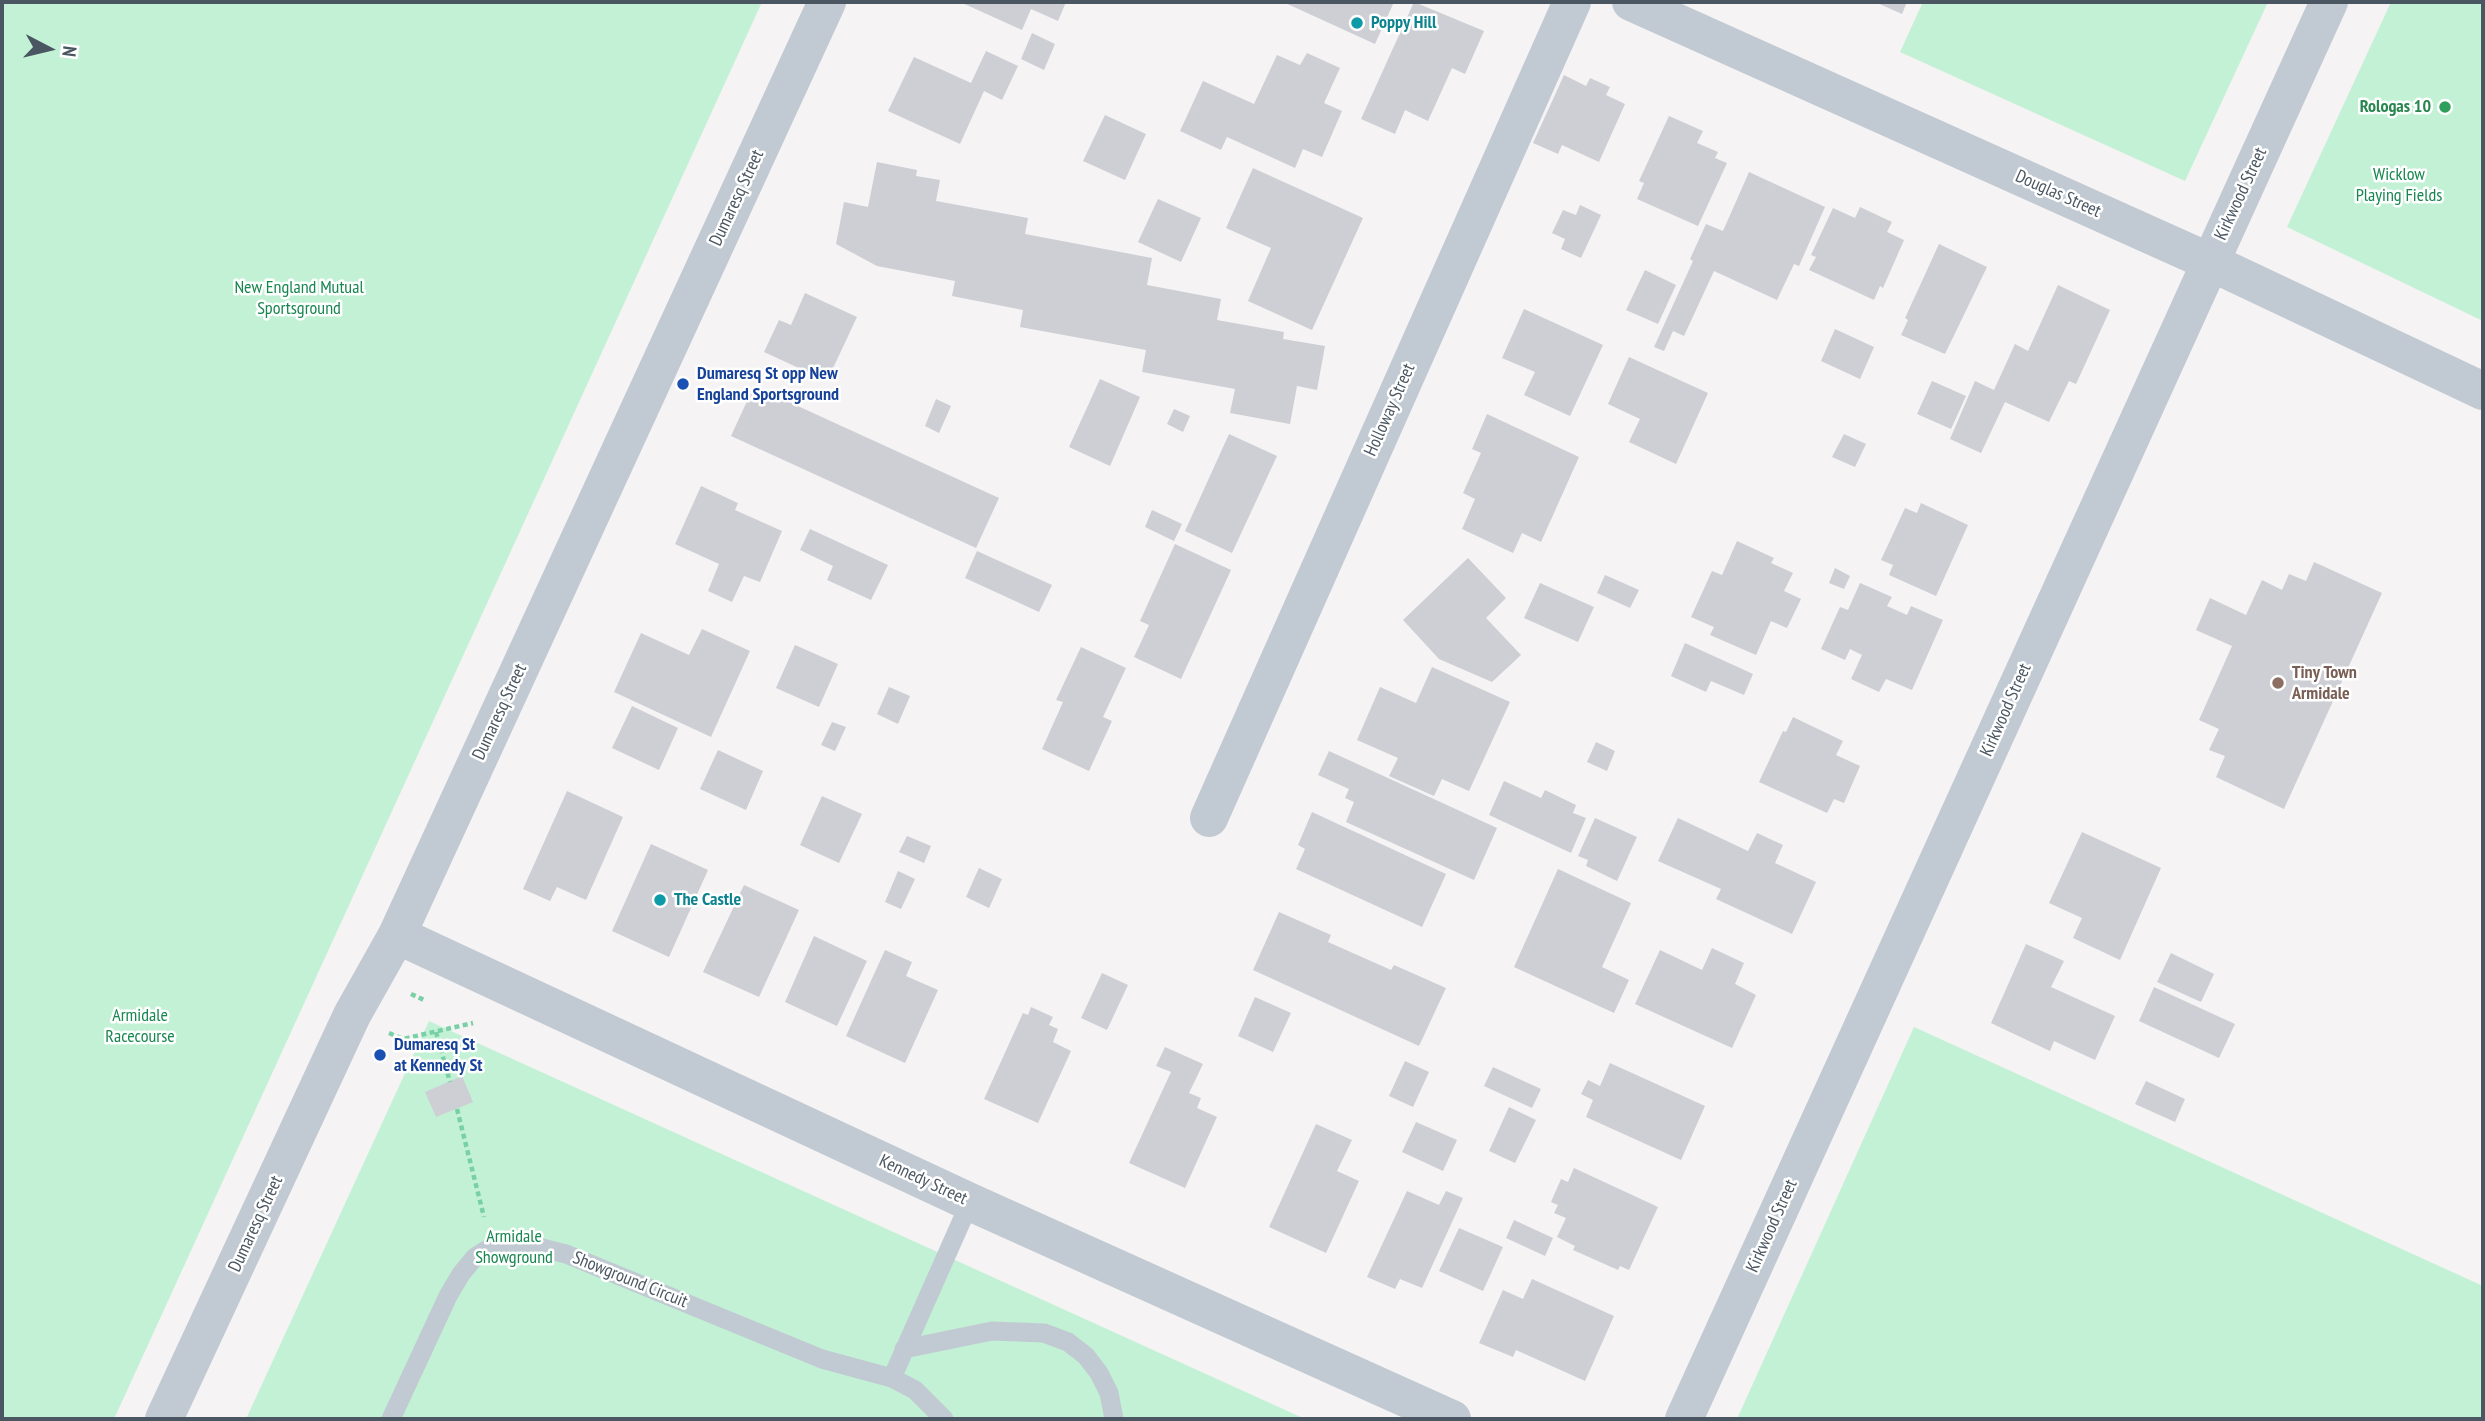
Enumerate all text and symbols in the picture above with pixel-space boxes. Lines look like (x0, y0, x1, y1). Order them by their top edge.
place label: Poppy Hill (1371, 12, 1436, 34)
north arrow (14, 14, 84, 84)
marker: Poppy Hill (1349, 15, 1365, 31)
text: N (57, 45, 82, 58)
place label: Rologas 10 (2360, 96, 2431, 118)
marker: Rologas 10 (2437, 99, 2453, 115)
street label: Kirkwood Street (2210, 144, 2272, 244)
street label: Dumaresq Street (705, 147, 769, 249)
park label: Wicklow Playing Fields (2356, 164, 2442, 206)
street label: Douglas Street (2012, 166, 2104, 222)
park label: New England Mutual Sportsground (234, 277, 364, 320)
street label: Holloway Street (1360, 360, 1420, 460)
place label: Dumaresq St opp New England Sportsground (697, 363, 839, 406)
marker: Dumaresq St opp New England Sportsground (675, 376, 691, 392)
street label: Kirkwood Street (1976, 660, 2036, 760)
street label: Dumaresq Street (468, 661, 532, 763)
place label: Tiny Town Armidale (2292, 662, 2357, 704)
marker: Tiny Town Armidale (2270, 675, 2286, 691)
place label: The Castle (674, 889, 741, 911)
marker: The Castle (652, 892, 668, 908)
park label: Armidale Racecourse (105, 1005, 175, 1048)
place label: Dumaresq St at Kennedy St (394, 1034, 483, 1076)
marker: Dumaresq St at Kennedy St (372, 1047, 388, 1063)
street label: Kennedy Street (876, 1150, 970, 1210)
street label: Dumaresq Street (224, 1173, 288, 1275)
street label: Kirkwood Street (1742, 1176, 1802, 1276)
park label: Armidale Showground (475, 1226, 553, 1268)
street label: Showground Circuit (570, 1247, 690, 1313)

